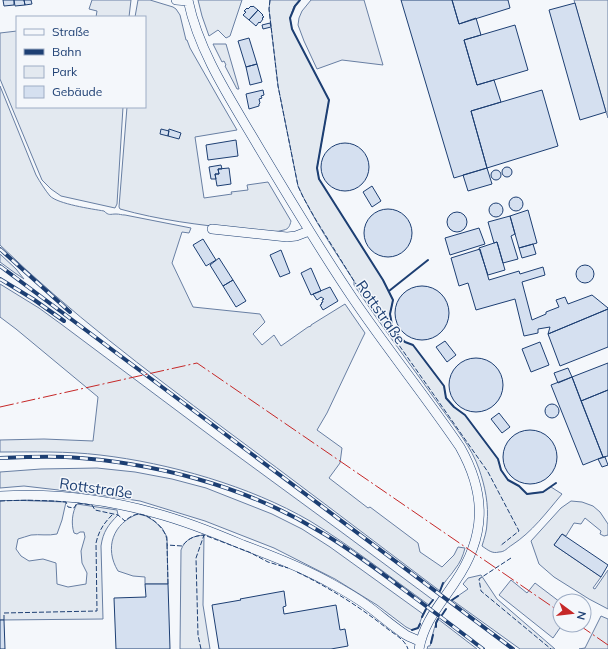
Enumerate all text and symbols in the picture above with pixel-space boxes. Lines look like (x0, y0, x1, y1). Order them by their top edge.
legend (16, 16, 146, 108)
text: Straße (52, 24, 89, 39)
text: Bahn (52, 44, 81, 59)
text: Park (52, 64, 78, 79)
text: Gebäude (52, 84, 102, 99)
street label: Rottstraße (352, 276, 410, 348)
street label: Rottstraße (58, 473, 134, 503)
north arrow (552, 593, 592, 633)
text: N (574, 610, 589, 621)

